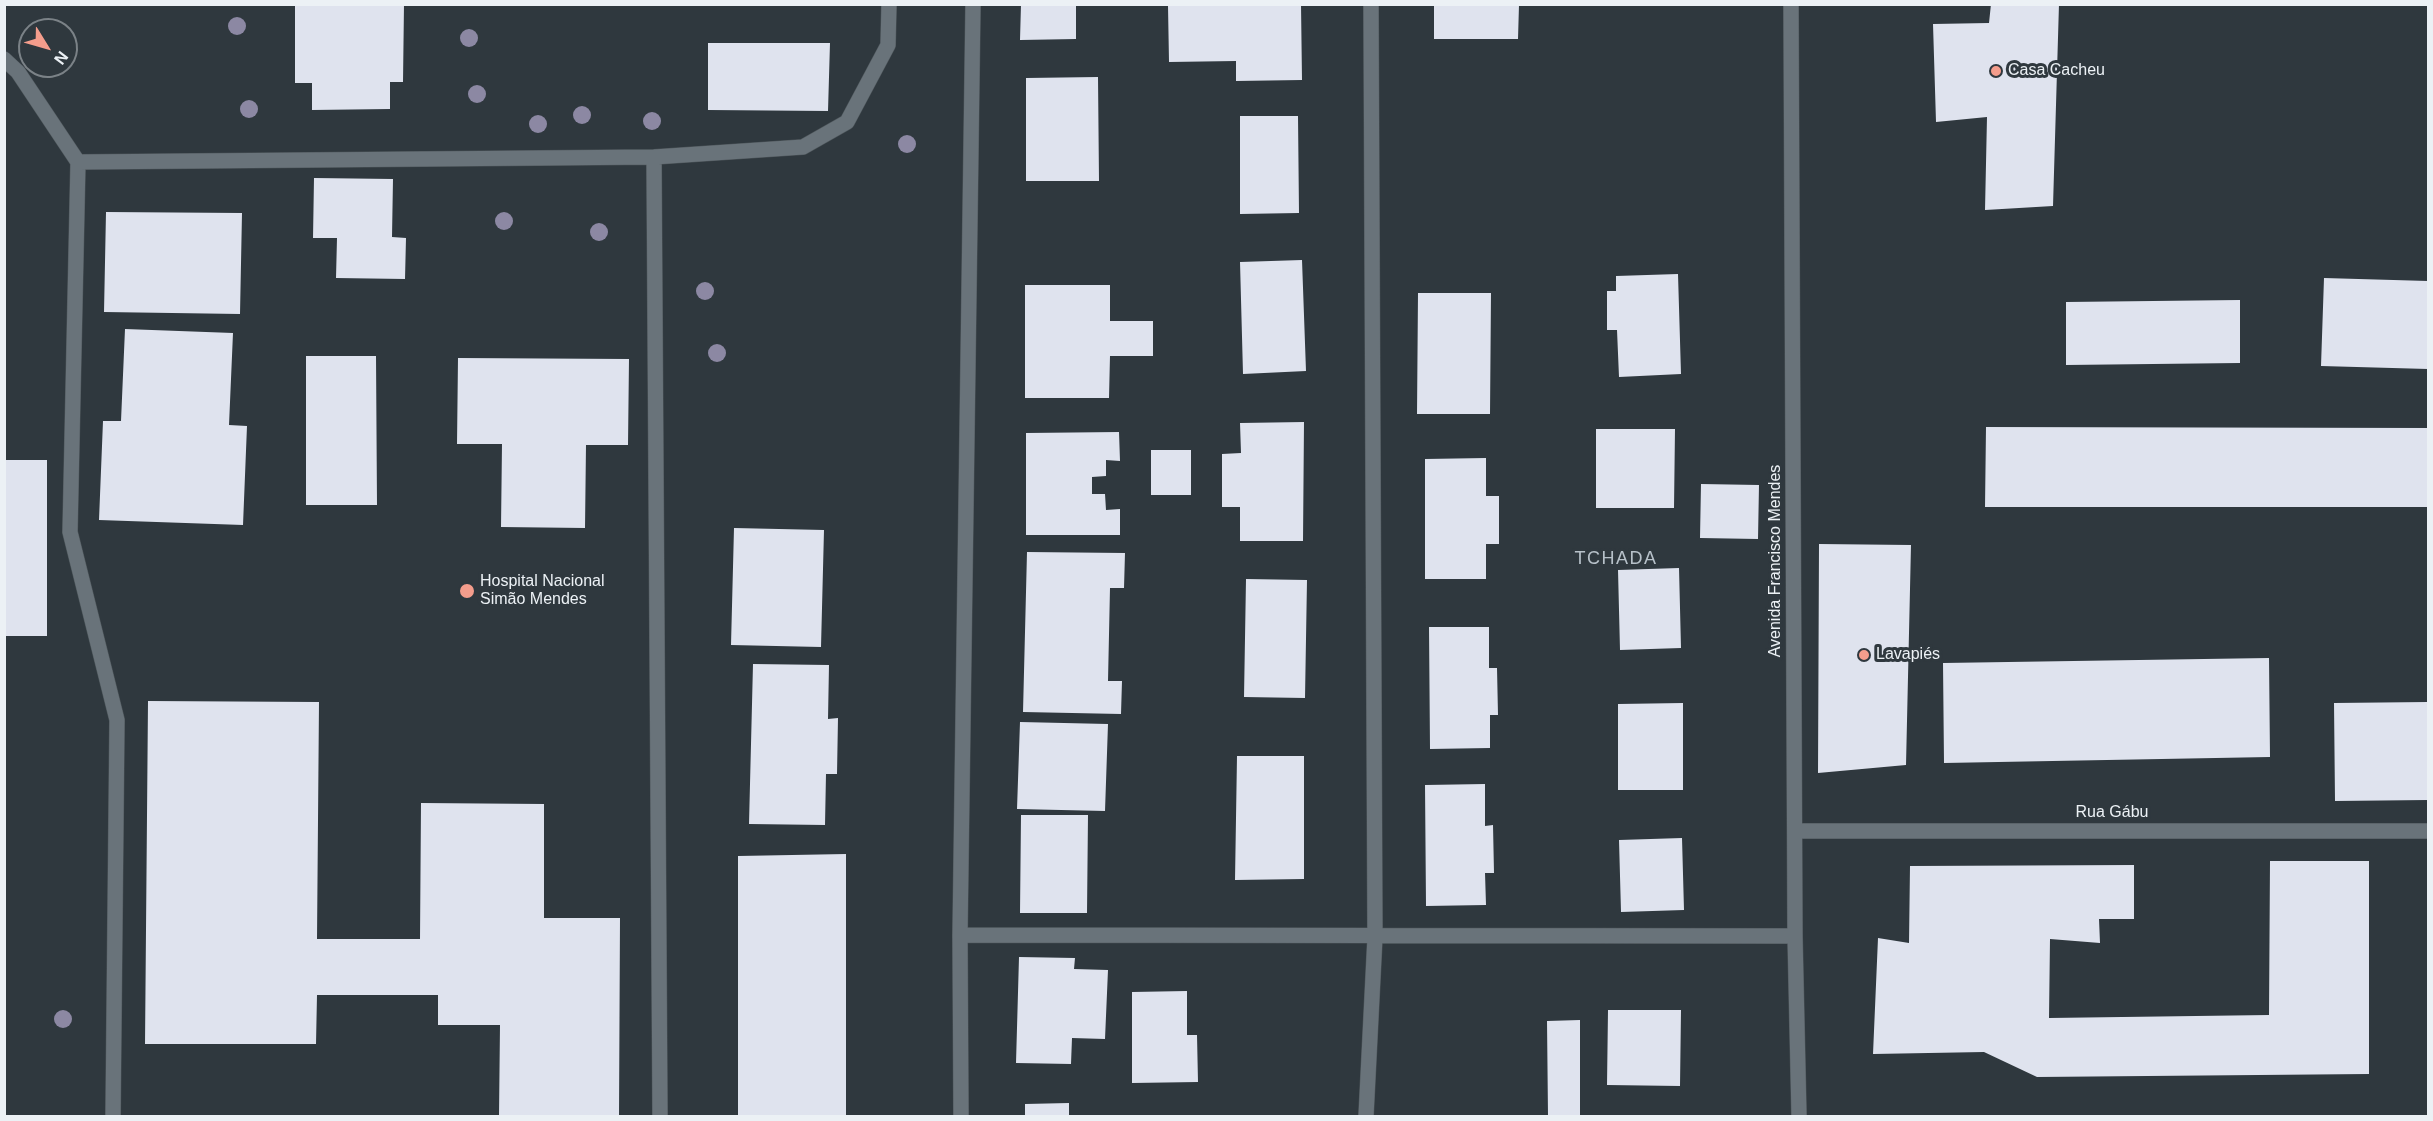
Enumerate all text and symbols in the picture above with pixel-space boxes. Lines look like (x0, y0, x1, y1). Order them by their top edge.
north arrow (18, 18, 78, 78)
text: N (51, 48, 71, 68)
place label: Casa Cacheu (2008, 61, 2105, 81)
marker: Casa Cacheu (1989, 64, 2003, 78)
street label: Avenida Francisco Mendes (1766, 465, 1786, 657)
district label: TCHADA (1574, 548, 1658, 570)
place label: Hospital Nacional Simão Mendes (480, 572, 605, 610)
marker: Hospital Nacional Simão Mendes (458, 582, 476, 600)
place label: Lavapiés (1876, 645, 1940, 665)
marker: Lavapiés (1857, 648, 1871, 662)
street label: Rua Gábu (2076, 803, 2148, 823)

